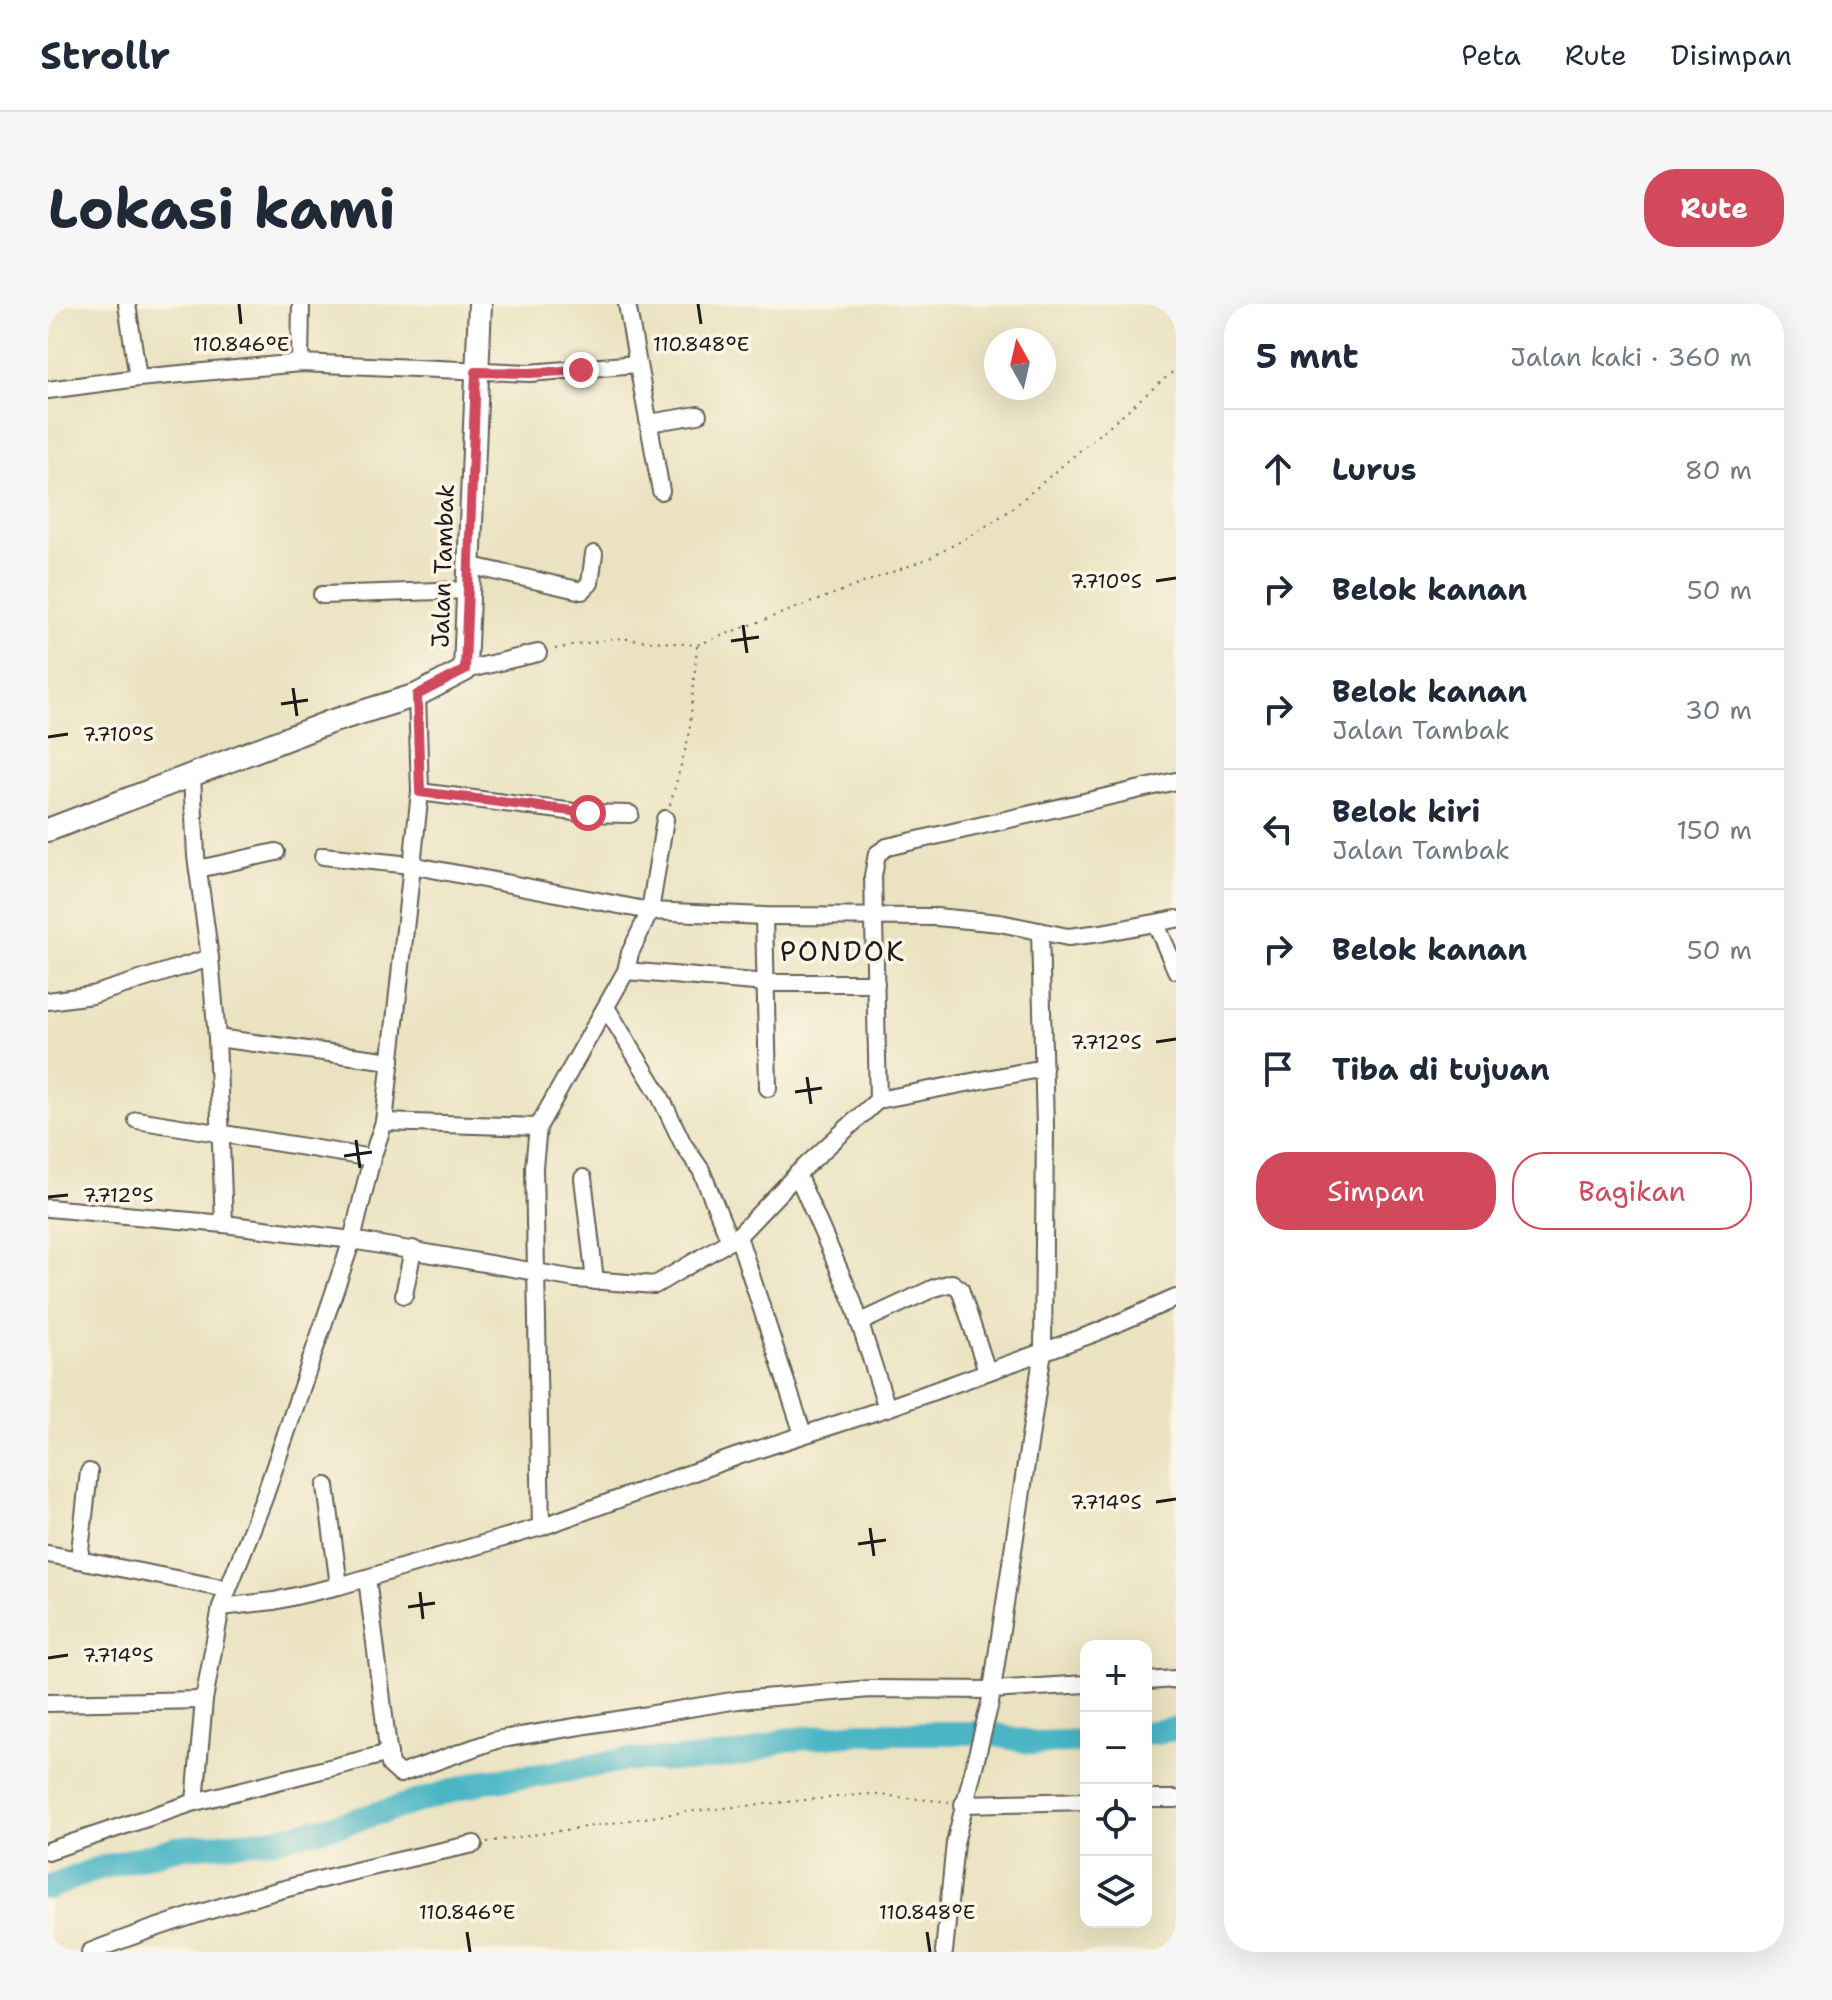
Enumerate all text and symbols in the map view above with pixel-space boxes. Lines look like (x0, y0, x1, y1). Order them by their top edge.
text: Strollr (40, 30, 170, 81)
text: Peta (1461, 36, 1521, 74)
text: Rute (1565, 36, 1627, 74)
text: Disimpan (1671, 36, 1792, 74)
button: Rute (1644, 169, 1784, 247)
text: Lokasi kami (48, 171, 396, 246)
north arrow (984, 328, 1056, 400)
text: 110.846°E (193, 331, 289, 357)
text: 110.848°E (653, 331, 749, 357)
text: 5 mnt (1256, 333, 1359, 379)
text: Jalan kaki · 360 m (1510, 339, 1752, 374)
route end (563, 352, 599, 388)
icon: ahead (1256, 447, 1300, 491)
text: Lurus (1332, 449, 1417, 490)
text: 80 m (1685, 452, 1752, 487)
street label: Jalan Tambak (424, 483, 462, 649)
icon: right (1256, 567, 1300, 611)
text: 7.710°S (1070, 568, 1142, 594)
text: Belok kanan (1332, 569, 1527, 610)
text: 50 m (1687, 572, 1752, 607)
text: Belok kanan (1332, 671, 1527, 712)
icon: right (1256, 687, 1300, 731)
text: 30 m (1685, 692, 1752, 727)
text: Jalan Tambak (1332, 712, 1510, 747)
text: 7.710°S (82, 721, 154, 747)
text: Belok kiri (1332, 791, 1480, 832)
route start (570, 795, 606, 831)
icon: left (1256, 807, 1300, 851)
text: 150 m (1676, 812, 1752, 847)
text: Jalan Tambak (1332, 832, 1510, 867)
icon: right (1256, 927, 1300, 971)
text: Belok kanan (1332, 929, 1527, 970)
district label: PONDOK (780, 932, 906, 970)
text: 50 m (1687, 932, 1752, 967)
text: 7.712°S (1070, 1029, 1142, 1055)
icon: arrive (1256, 1047, 1300, 1091)
text: Tiba di tujuan (1332, 1049, 1550, 1090)
button: Simpan (1256, 1152, 1496, 1230)
button: Bagikan (1512, 1152, 1752, 1230)
text: 7.712°S (82, 1182, 154, 1208)
text: 7.714°S (1070, 1489, 1142, 1515)
map controls (1080, 1640, 1152, 1928)
button: + (1080, 1640, 1152, 1712)
text: 7.714°S (82, 1642, 154, 1668)
button: − (1080, 1712, 1152, 1784)
button: locate (1080, 1784, 1152, 1856)
button: layers (1080, 1856, 1152, 1928)
text: 110.846°E (419, 1899, 515, 1925)
text: 110.848°E (879, 1899, 975, 1925)

